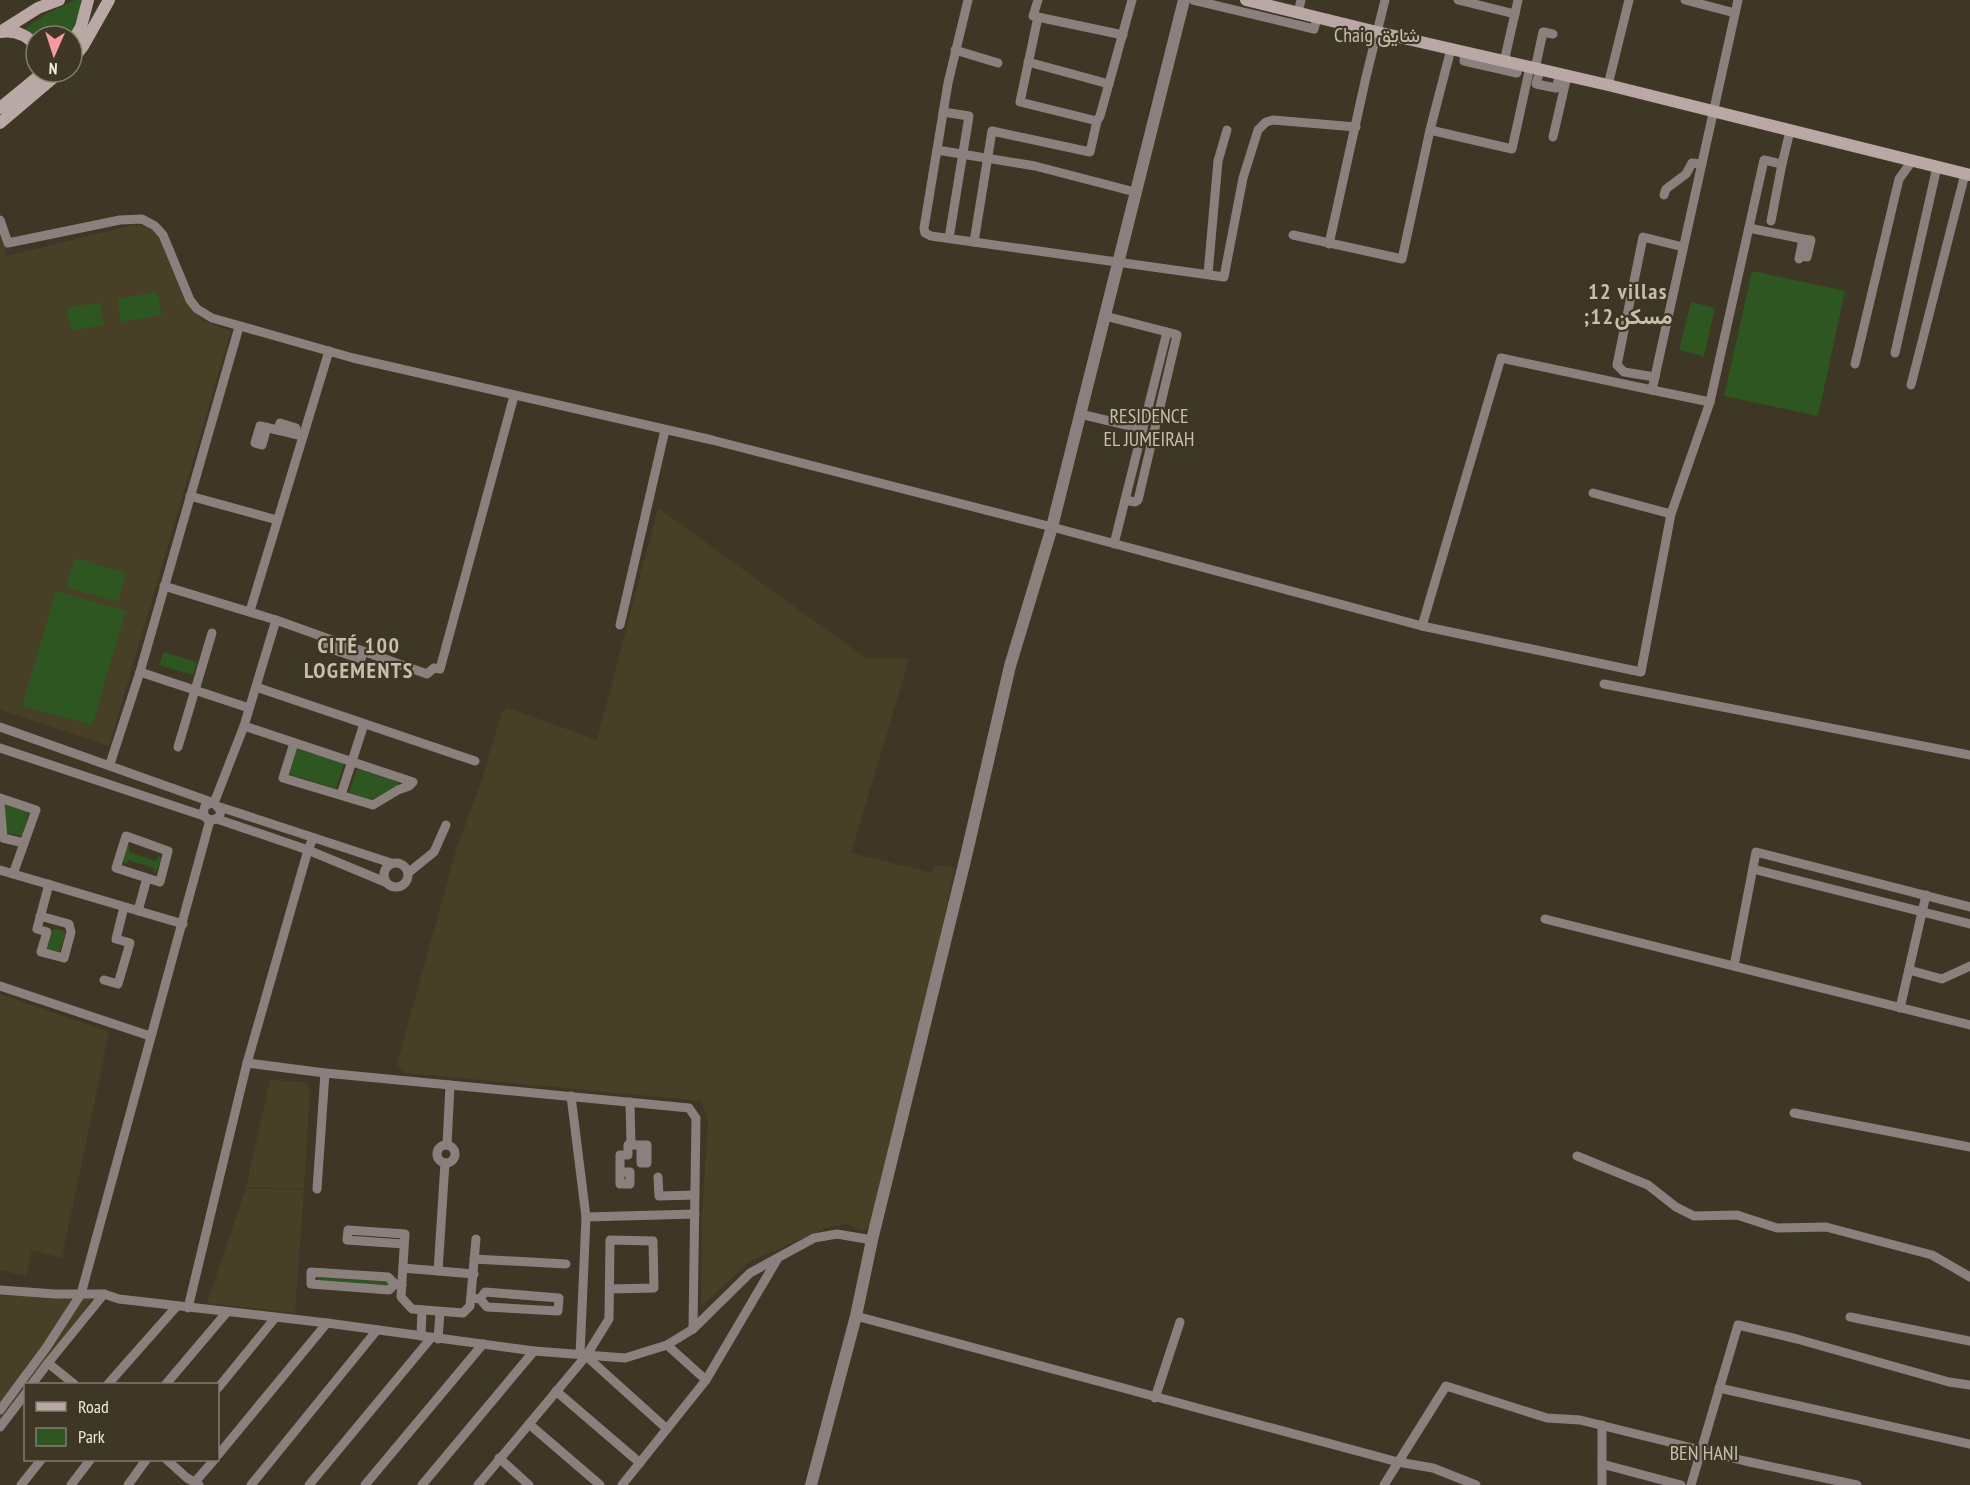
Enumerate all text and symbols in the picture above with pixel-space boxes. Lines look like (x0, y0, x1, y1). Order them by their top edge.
district label: Chaig شايق (1334, 22, 1420, 48)
north arrow (24, 24, 84, 84)
text: N (48, 59, 58, 79)
district label: 12 villas ;12مسكن (1584, 277, 1673, 330)
district label: RESIDENCE EL JUMEIRAH (1104, 403, 1194, 452)
district label: CITÉ 100 LOGEMENTS (304, 631, 414, 684)
legend (24, 1383, 219, 1461)
text: Road (78, 1395, 109, 1418)
text: Park (78, 1425, 105, 1448)
district label: BEN HANI (1670, 1440, 1738, 1466)

